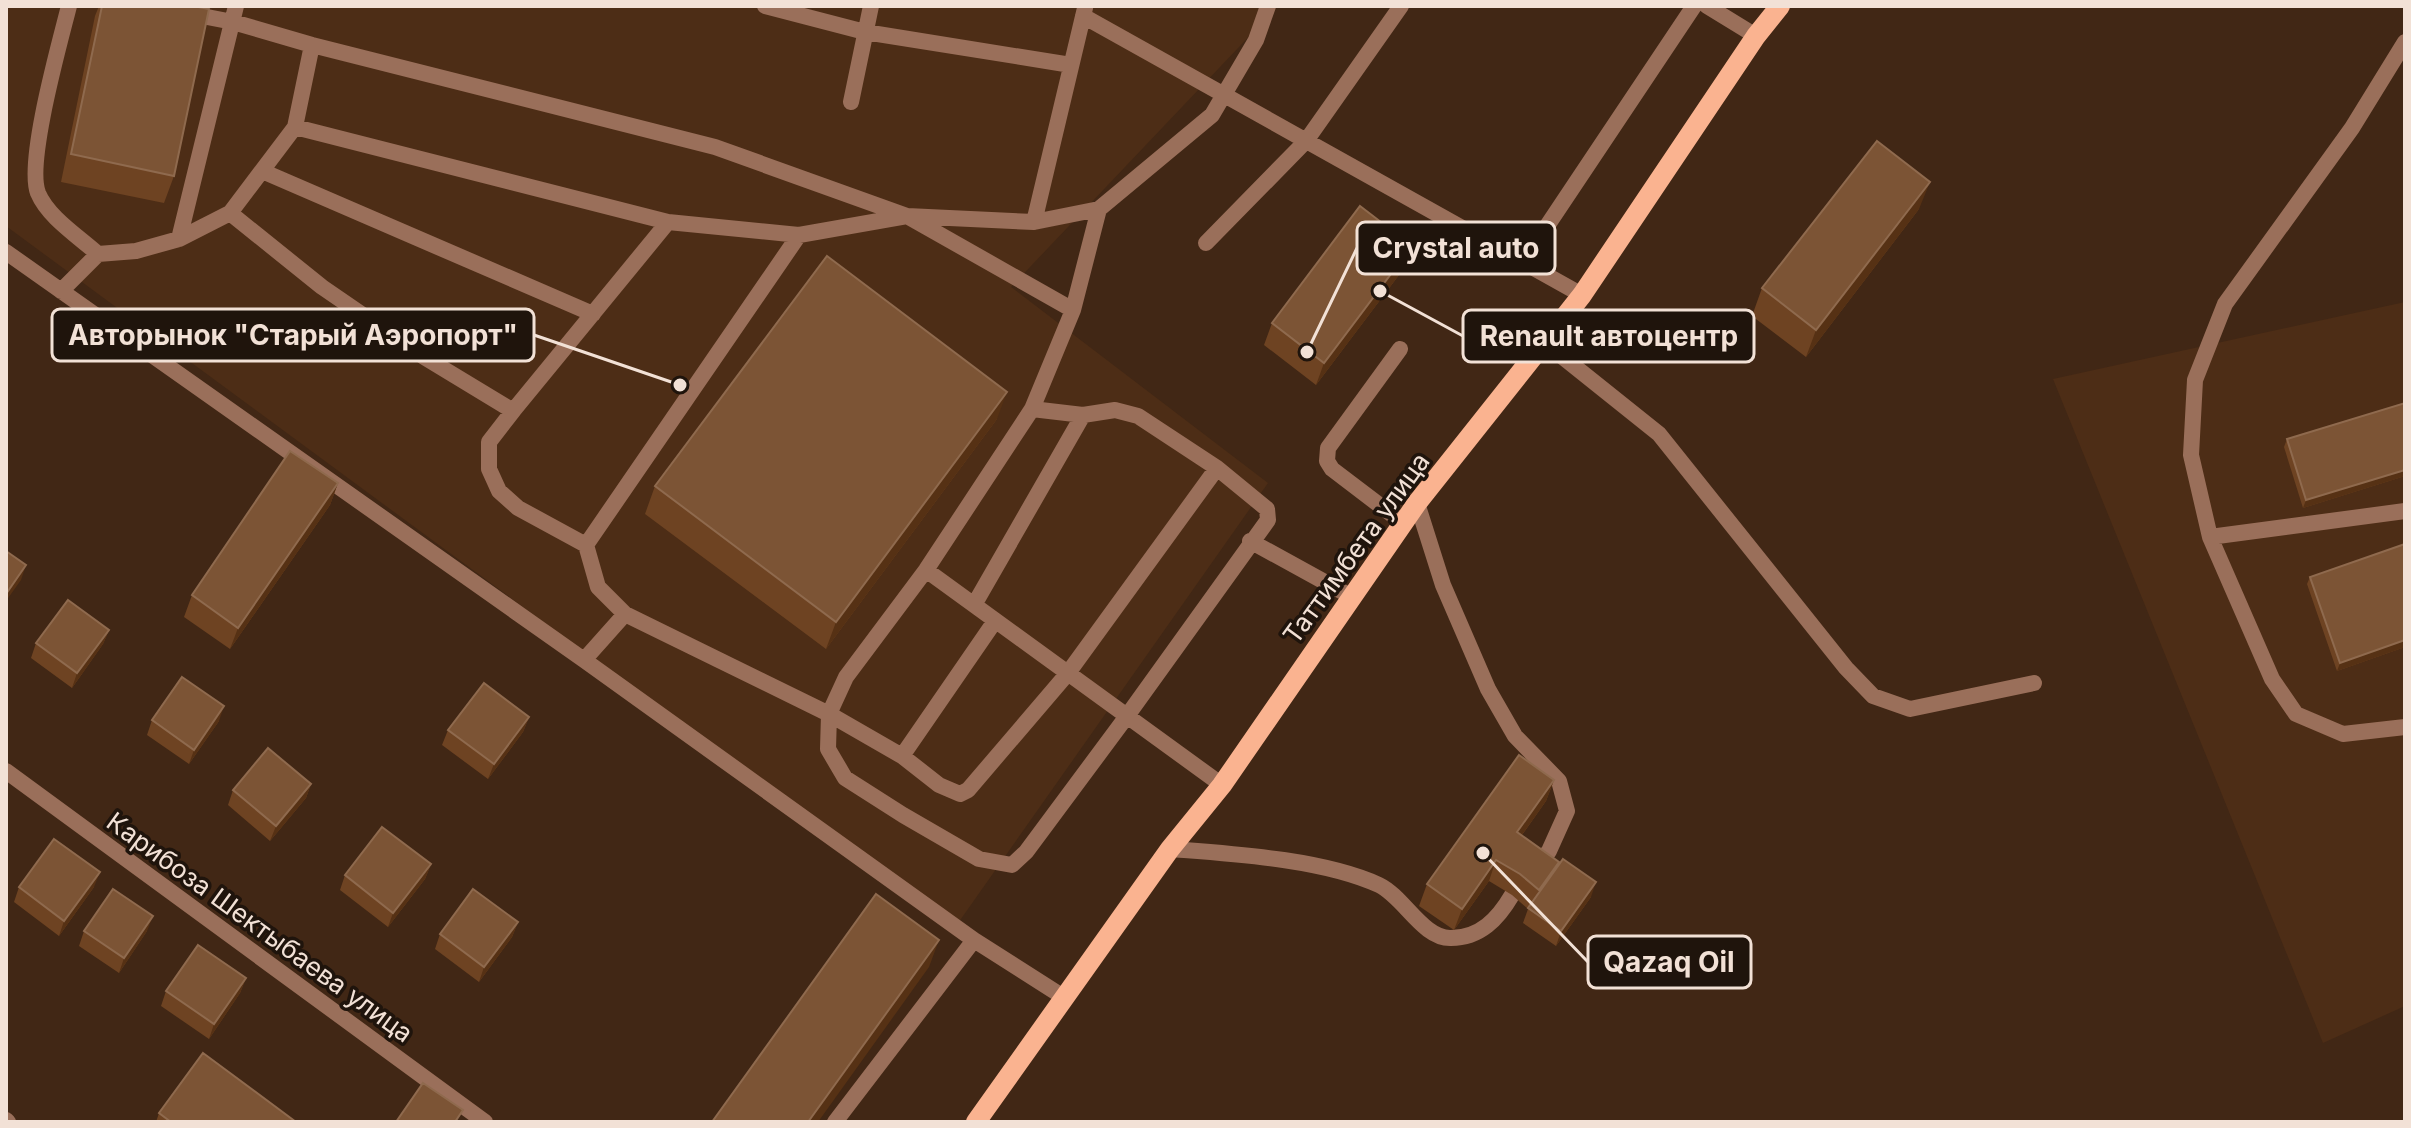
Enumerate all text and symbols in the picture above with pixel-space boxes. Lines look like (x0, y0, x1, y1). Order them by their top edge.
callout: Crystal auto (1357, 222, 1555, 274)
text: Crystal auto (1373, 231, 1539, 265)
callout: Авторынок "Старый Аэропорт" (52, 309, 534, 361)
callout: Renault автоцентр (1463, 310, 1754, 362)
text: Авторынок "Старый Аэропорт" (68, 318, 518, 352)
text: Renault автоцентр (1480, 319, 1738, 353)
street label: Таттимбета улица (1276, 447, 1436, 649)
street label: Карибоза Шектыбаева улица (101, 806, 419, 1048)
callout: Qazaq Oil (1588, 936, 1751, 988)
text: Qazaq Oil (1603, 945, 1735, 979)

